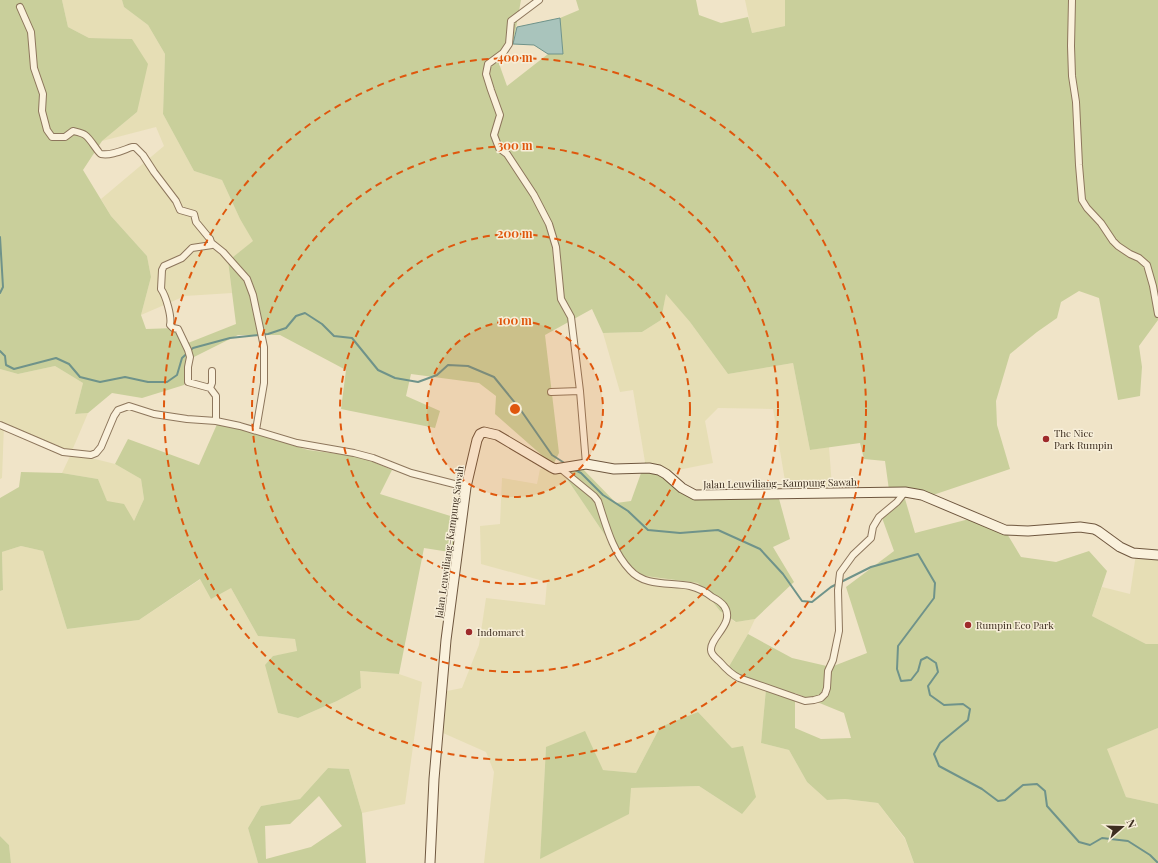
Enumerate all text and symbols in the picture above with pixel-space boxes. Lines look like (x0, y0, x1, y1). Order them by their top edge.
text: 400 m (497, 49, 533, 65)
text: 300 m (498, 137, 533, 153)
text: 200 m (497, 225, 533, 241)
text: 100 m (498, 312, 532, 328)
centre of rings (508, 402, 522, 416)
place label: The Nice Park Rumpin (1054, 426, 1113, 452)
marker: The Nice Park Rumpin (1041, 434, 1051, 444)
street label: Jalan Leuwiliang–Kampung Sawah (431, 465, 467, 620)
street label: Jalan Leuwiliang–Kampung Sawah (702, 475, 857, 491)
place label: Rumpin Eco Park (976, 618, 1054, 632)
marker: Rumpin Eco Park (963, 620, 973, 630)
place label: Indomaret (477, 625, 525, 639)
marker: Indomaret (464, 627, 474, 637)
north arrow (1102, 807, 1142, 847)
text: N (1123, 817, 1140, 830)

